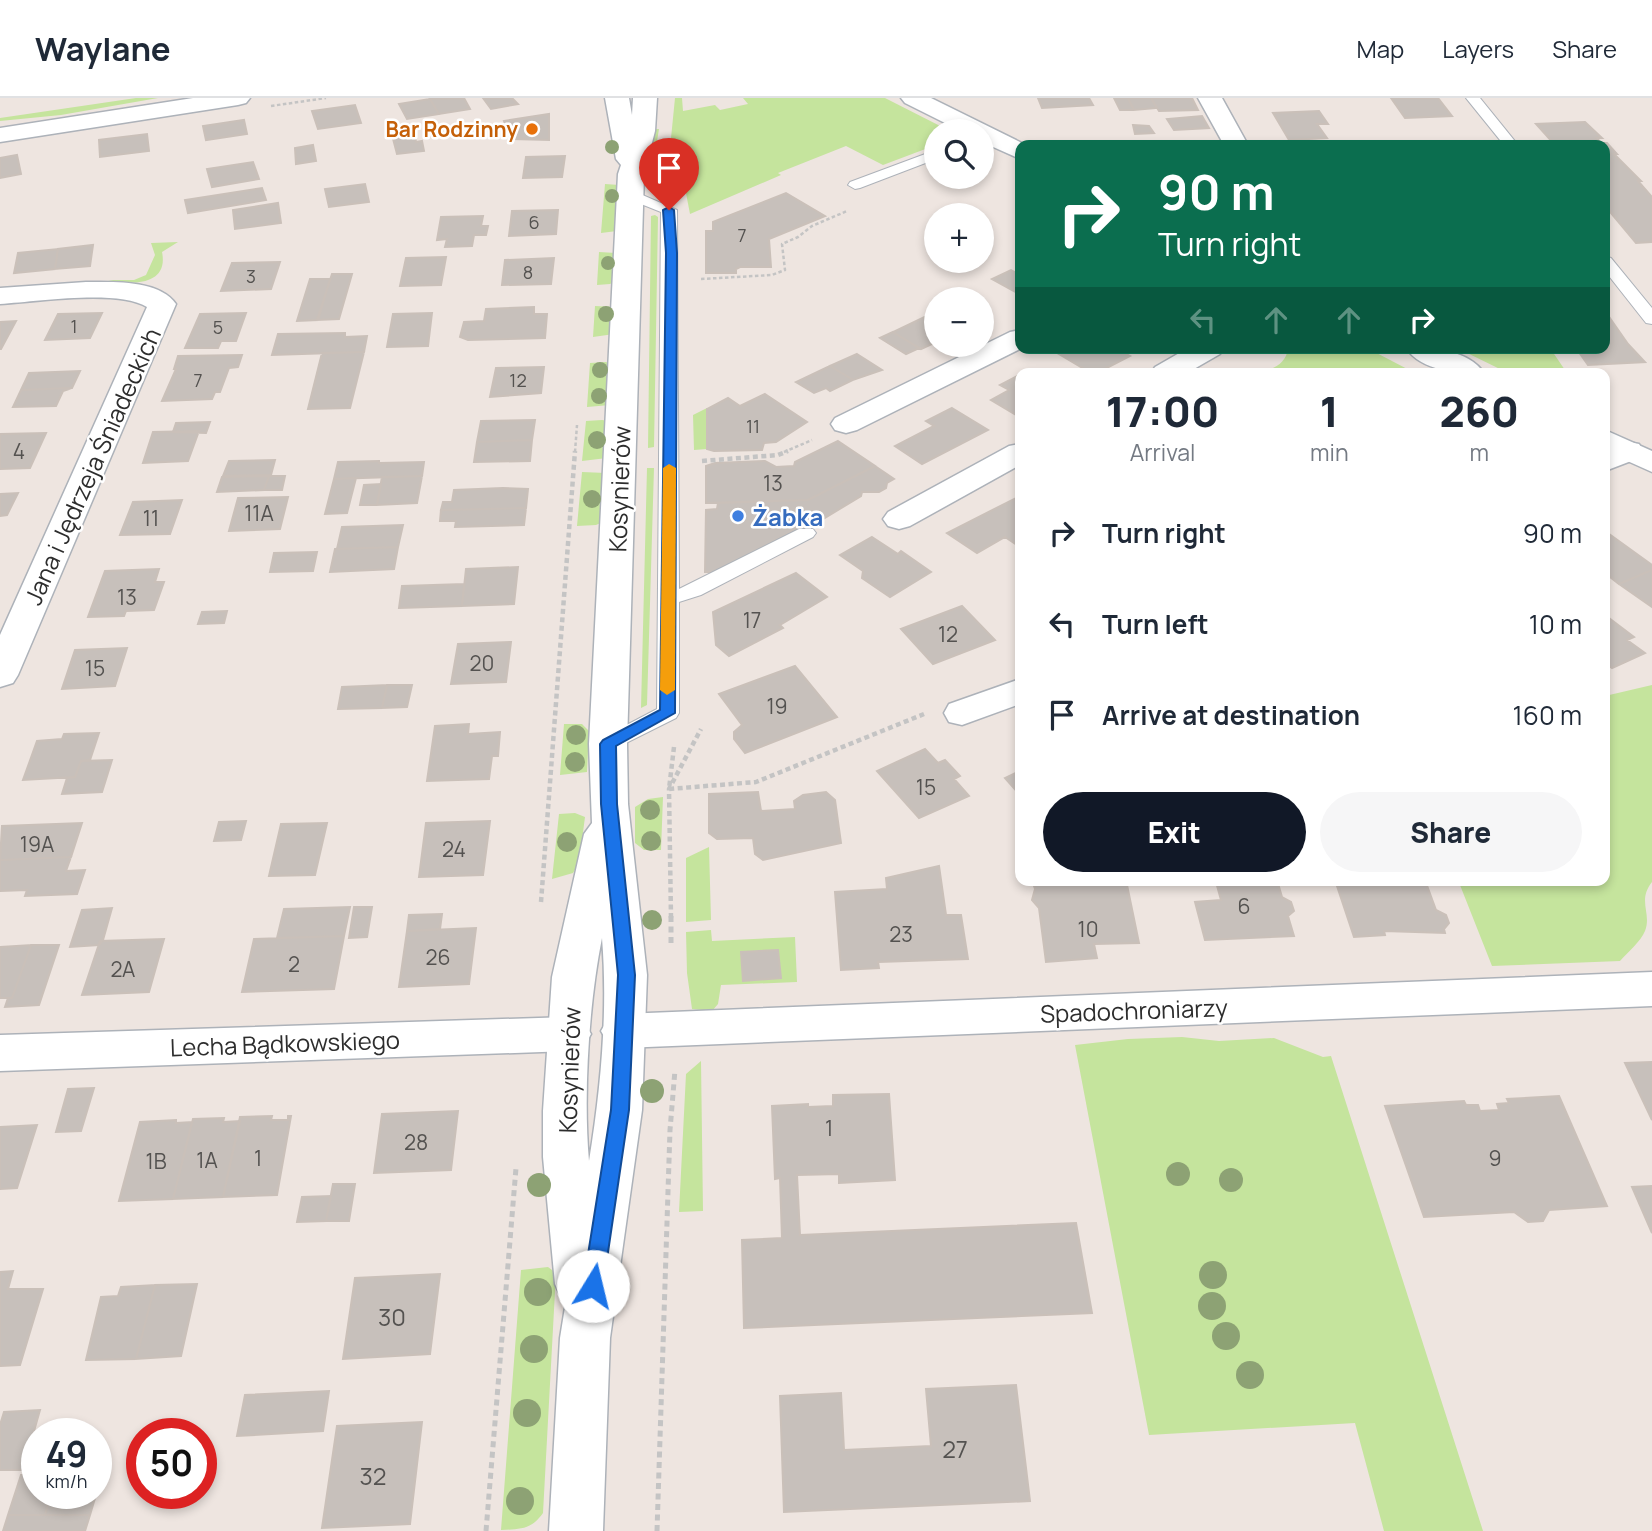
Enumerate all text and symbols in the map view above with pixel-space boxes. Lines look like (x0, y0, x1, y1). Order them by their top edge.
text: Waylane (35, 26, 171, 71)
text: Map (1357, 32, 1404, 65)
text: Layers (1442, 32, 1514, 65)
text: Share (1552, 32, 1617, 65)
place label: Bar Rodzinny (386, 115, 518, 143)
map controls (924, 119, 994, 357)
button: search (924, 119, 994, 189)
marker: Bar Rodzinny (524, 121, 540, 137)
pin (639, 138, 699, 210)
icon: arrive (650, 149, 688, 187)
text: 90 m (1158, 158, 1275, 225)
icon: right (1043, 168, 1134, 259)
button: + (924, 203, 994, 273)
house number: 6 (528, 210, 540, 234)
text: Turn right (1158, 222, 1301, 266)
house number: 7 (737, 223, 747, 247)
house number: 8 (523, 260, 533, 284)
house number: 3 (246, 264, 256, 288)
button: − (924, 287, 994, 357)
icon: left (1184, 301, 1222, 339)
icon: ahead (1257, 301, 1295, 339)
icon: ahead (1330, 301, 1368, 339)
icon: right (1403, 301, 1441, 339)
house number: 1 (70, 314, 78, 338)
house number: 5 (213, 315, 223, 339)
street label: Jana i Jędrzeja Śniadeckich (16, 322, 168, 610)
house number: 7 (193, 368, 203, 392)
house number: 12 (509, 368, 527, 392)
text: 17:00 (1106, 382, 1219, 440)
text: 1 (1320, 382, 1339, 440)
text: 260 (1439, 382, 1519, 440)
house number: 11 (746, 414, 760, 438)
street label: Kosynierów (600, 425, 638, 553)
text: Arrival (1130, 436, 1195, 468)
text: min (1310, 436, 1349, 468)
text: m (1470, 436, 1489, 468)
house number: 4 (13, 437, 25, 465)
house number: 13 (763, 469, 783, 497)
house number: 11A (244, 499, 274, 527)
place label: Żabka (752, 500, 823, 533)
house number: 11 (143, 504, 159, 532)
marker: Żabka (730, 508, 746, 524)
icon: right (1043, 514, 1081, 552)
text: Turn right (1102, 515, 1226, 551)
text: 90 m (1523, 515, 1582, 551)
house number: 13 (117, 583, 137, 611)
icon: left (1043, 605, 1081, 643)
house number: 17 (743, 606, 761, 634)
text: Turn left (1102, 606, 1209, 642)
text: 10 m (1529, 606, 1582, 642)
house number: 12 (938, 620, 958, 648)
house number: 20 (470, 649, 494, 677)
house number: 15 (85, 654, 105, 682)
house number: 19 (766, 692, 788, 720)
icon: arrive (1043, 696, 1081, 734)
text: Arrive at destination (1102, 697, 1360, 733)
text: 160 m (1513, 697, 1582, 733)
house number: 15 (916, 773, 936, 801)
button: Exit (1043, 792, 1306, 872)
button: Share (1320, 792, 1582, 872)
house number: 19A (20, 830, 54, 858)
house number: 24 (442, 835, 466, 863)
house number: 6 (1237, 892, 1251, 920)
house number: 10 (1078, 915, 1099, 943)
house number: 23 (889, 920, 913, 948)
house number: 26 (425, 943, 451, 971)
house number: 2 (288, 950, 300, 978)
house number: 2A (111, 955, 135, 983)
street label: Spadochroniarzy (1040, 990, 1229, 1030)
street label: Kosynierów (550, 1006, 588, 1134)
street label: Lecha Bądkowskiego (169, 1022, 401, 1064)
house number: 1 (825, 1114, 833, 1142)
house number: 28 (404, 1128, 428, 1156)
house number: 1 (254, 1144, 262, 1172)
house number: 9 (1488, 1144, 1502, 1172)
house number: 1A (196, 1146, 218, 1174)
house number: 1B (145, 1147, 167, 1175)
position arrow (556, 1249, 630, 1323)
house number: 30 (378, 1300, 406, 1333)
speed limit sign: 50 (126, 1418, 217, 1509)
text: 49 (45, 1430, 88, 1478)
house number: 27 (942, 1432, 968, 1465)
house number: 32 (360, 1459, 386, 1492)
text: km/h (46, 1469, 87, 1493)

